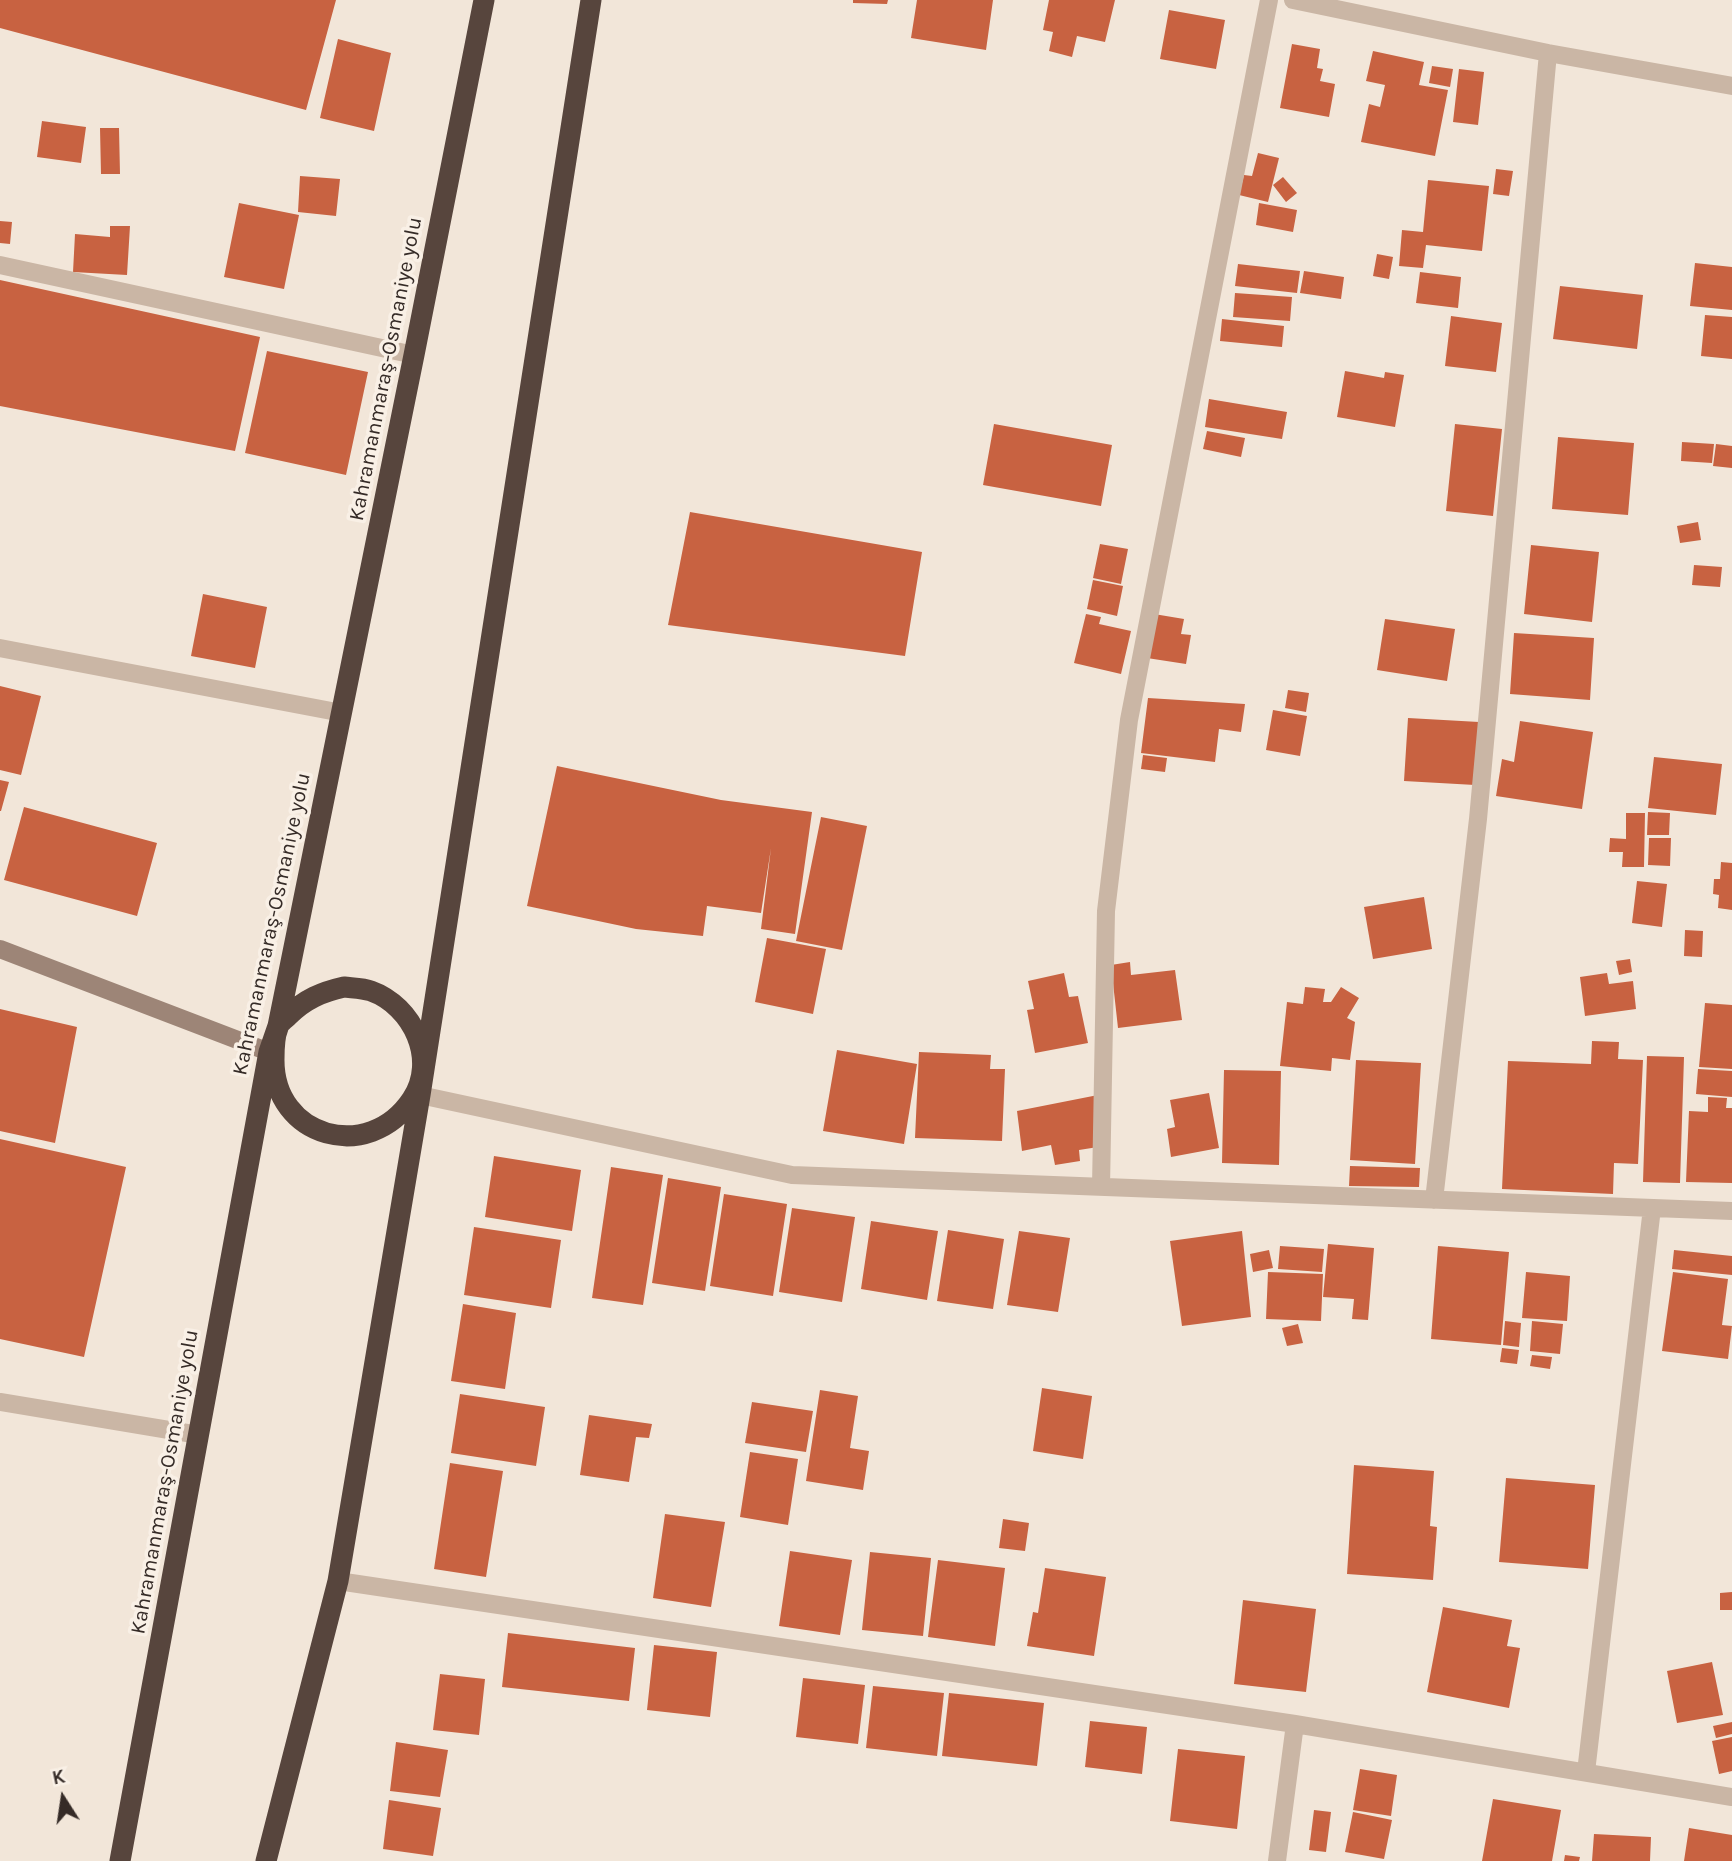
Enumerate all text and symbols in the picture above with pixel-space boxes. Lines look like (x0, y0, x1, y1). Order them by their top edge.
street label: Kahramanmaraş-Osmaniye yolu (344, 215, 428, 523)
street label: Kahramanmaraş-Osmaniye yolu (228, 770, 316, 1078)
street label: Kahramanmaraş-Osmaniye yolu (126, 1328, 204, 1636)
north arrow (28, 1763, 98, 1833)
text: K (50, 1765, 67, 1790)

